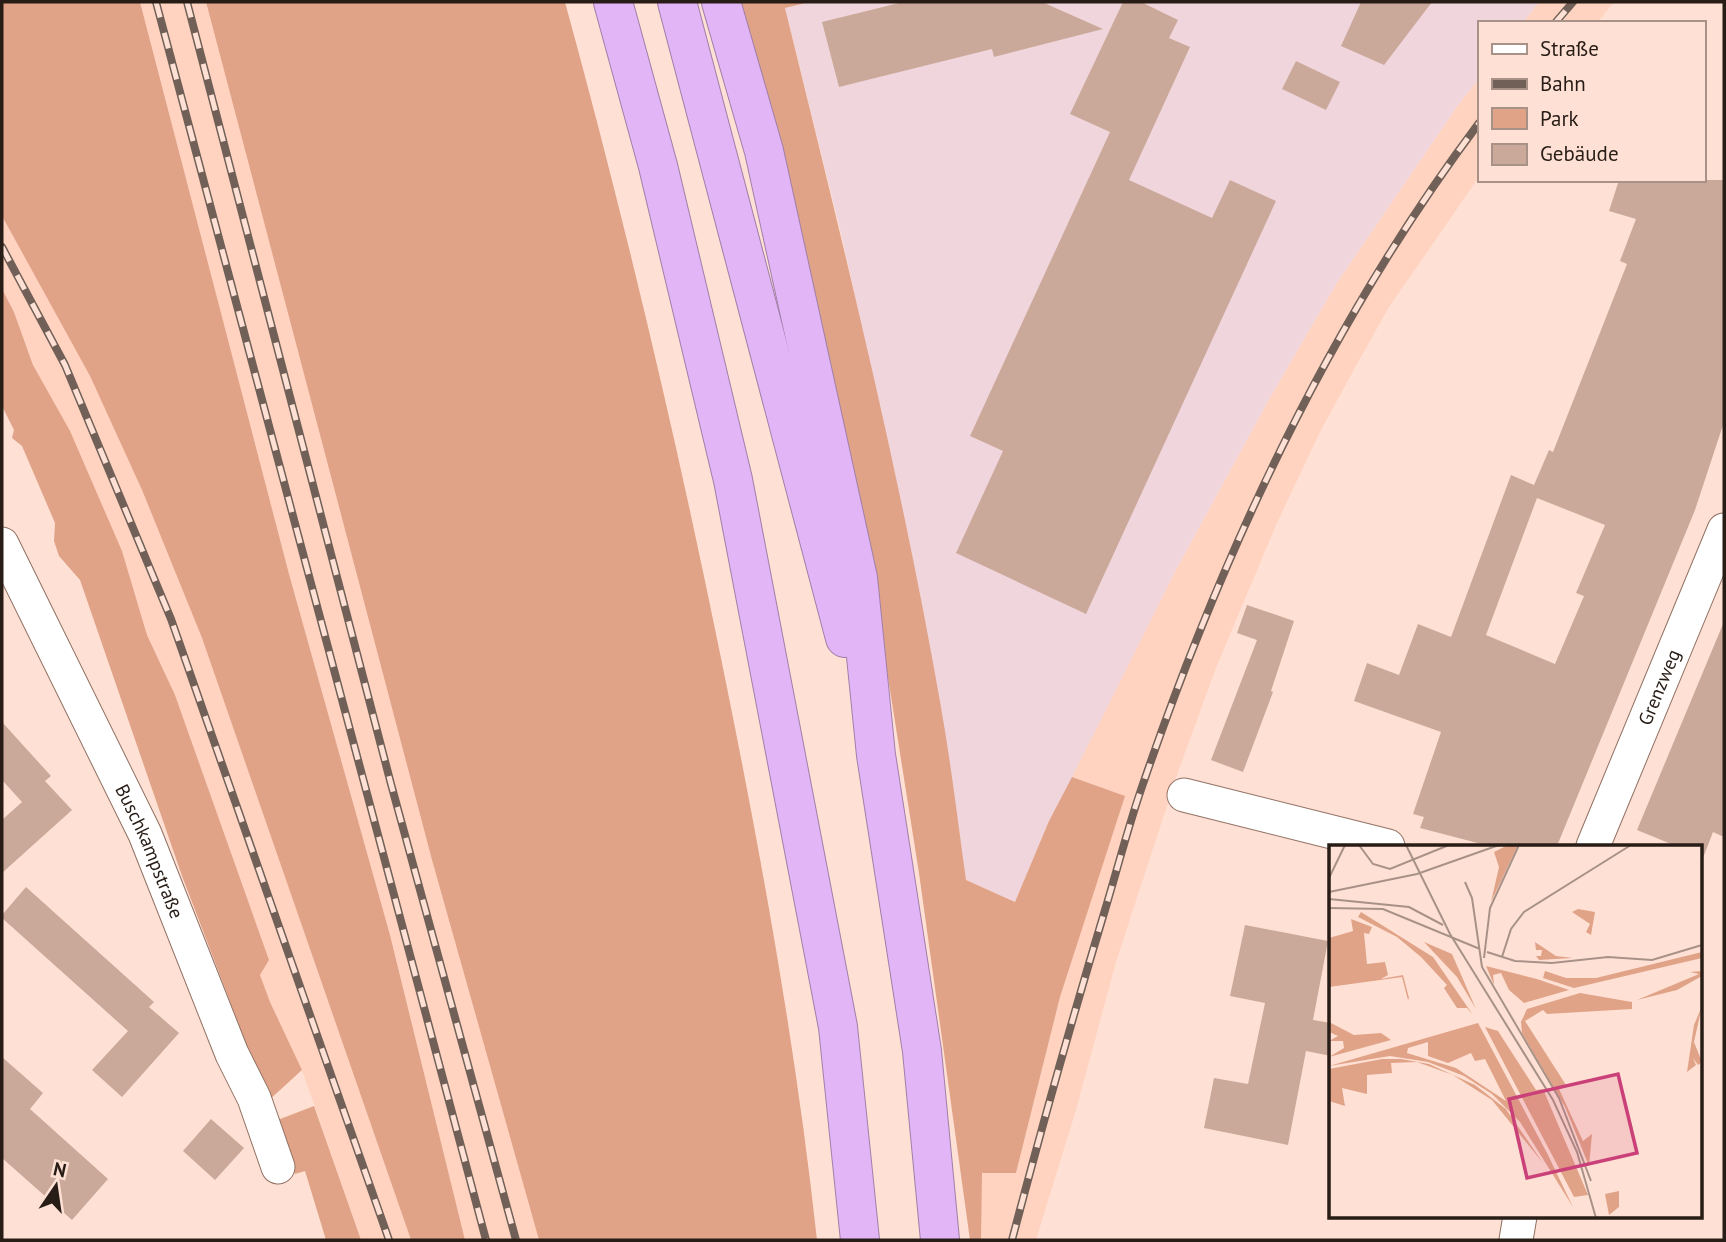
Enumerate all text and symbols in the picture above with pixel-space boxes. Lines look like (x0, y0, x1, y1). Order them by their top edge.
legend (1478, 21, 1705, 182)
text: Straße (1540, 35, 1599, 62)
text: Bahn (1540, 70, 1586, 97)
text: Park (1540, 105, 1579, 132)
text: Gebäude (1540, 140, 1619, 167)
street label: Grenzweg (1632, 646, 1685, 729)
street label: Buschkampstraße (110, 780, 189, 922)
inset map (1329, 845, 1702, 1218)
north arrow (21, 1151, 91, 1221)
text: N (51, 1156, 69, 1183)

